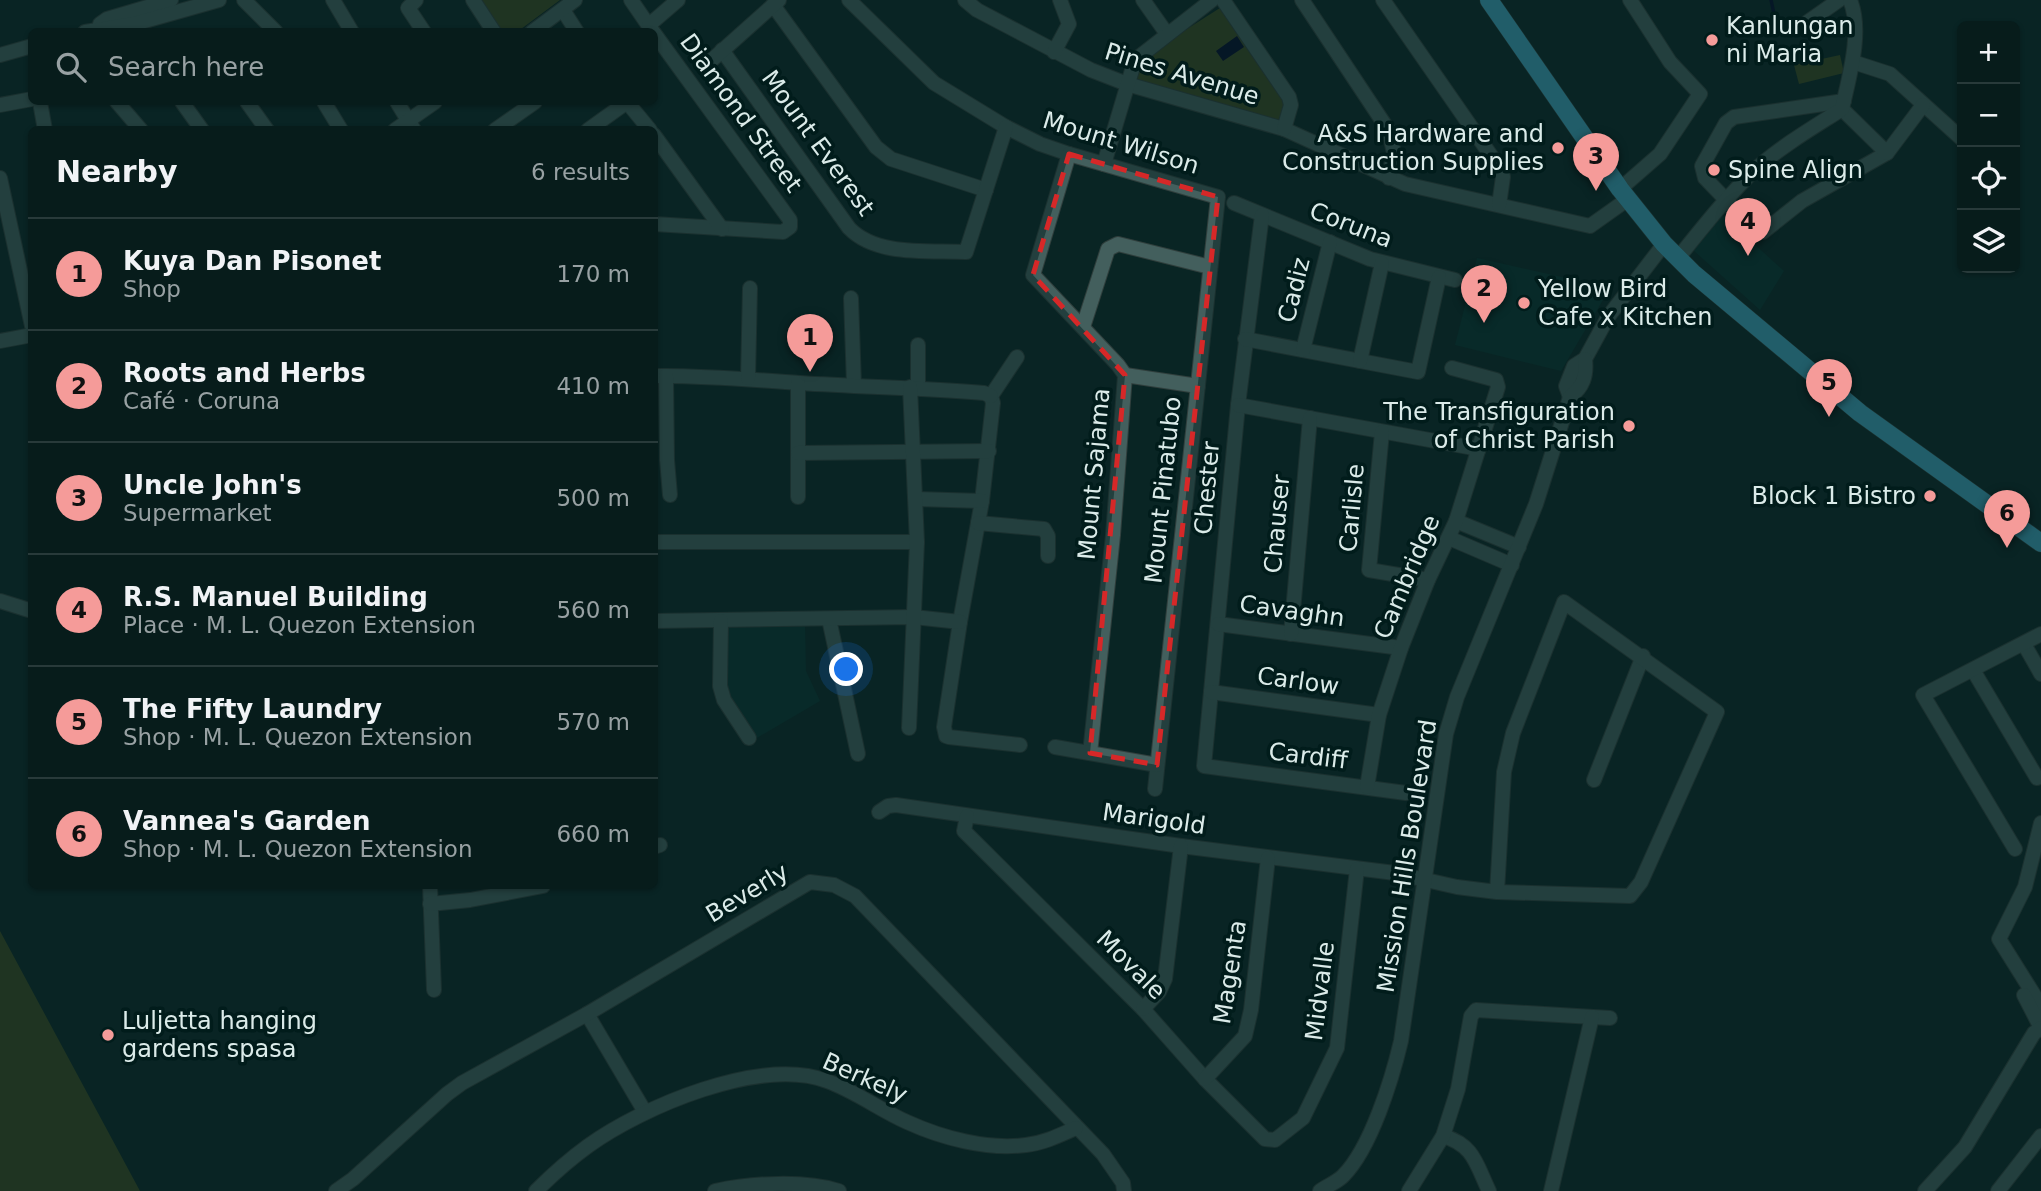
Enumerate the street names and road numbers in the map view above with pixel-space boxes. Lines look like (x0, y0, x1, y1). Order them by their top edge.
street label: Diamond Street (674, 28, 808, 198)
street label: Pines Avenue (1101, 37, 1263, 111)
street label: Mount Everest (756, 65, 880, 221)
street label: Mount Wilson (1040, 106, 1202, 180)
street label: Coruna (1306, 196, 1396, 254)
street label: Cadiz (1272, 255, 1316, 325)
street label: Mount Sajama (1073, 387, 1115, 561)
street label: Mount Pinatubo (1139, 395, 1187, 585)
street label: Chester (1189, 440, 1225, 536)
street label: Carlisle (1334, 463, 1370, 553)
street label: Chauser (1259, 473, 1295, 575)
street label: Cambridge (1368, 511, 1446, 643)
street label: Cavaghn (1238, 590, 1346, 632)
street label: Carlow (1255, 661, 1341, 701)
street label: Mission Hills Boulevard (1372, 717, 1442, 995)
street label: Cardiff (1267, 737, 1350, 775)
street label: Marigold (1101, 798, 1207, 840)
street label: Beverly (701, 858, 793, 928)
street label: Magenta (1208, 918, 1252, 1026)
street label: Movale (1091, 925, 1171, 1005)
street label: Midvalle (1300, 940, 1340, 1042)
street label: Berkely (818, 1047, 912, 1109)

